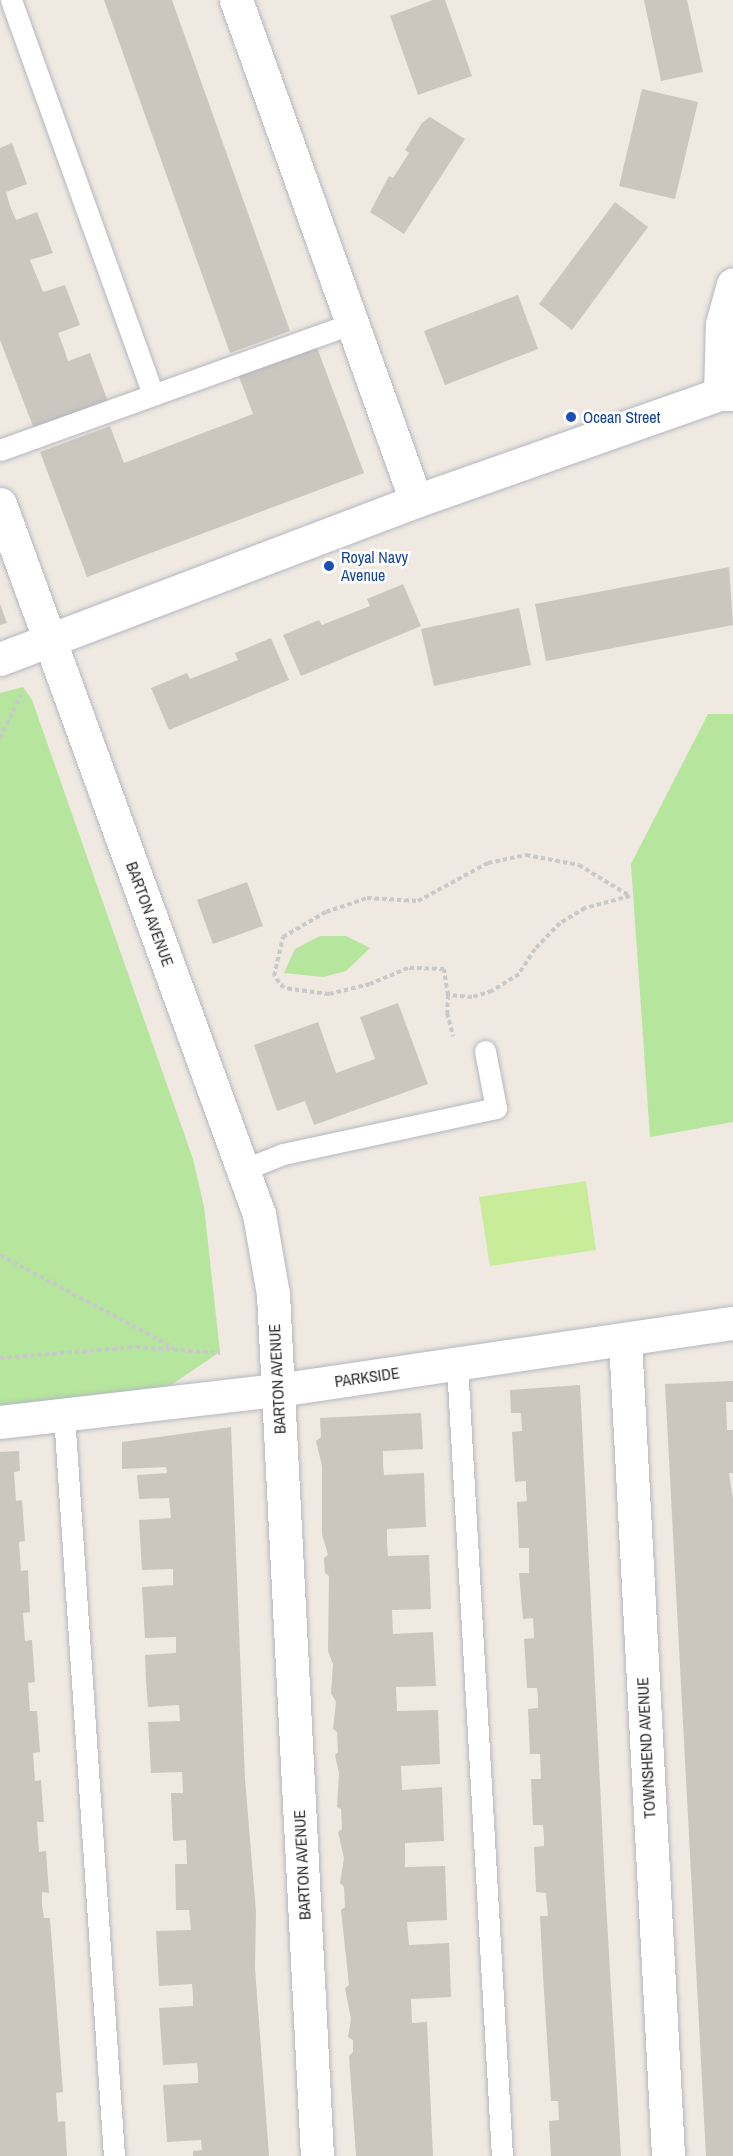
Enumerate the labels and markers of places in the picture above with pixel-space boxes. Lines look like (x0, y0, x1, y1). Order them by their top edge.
place label: Ocean Street (583, 407, 660, 427)
marker: Ocean Street (564, 410, 578, 424)
place label: Royal Navy Avenue (341, 547, 408, 585)
marker: Royal Navy Avenue (322, 559, 336, 573)

